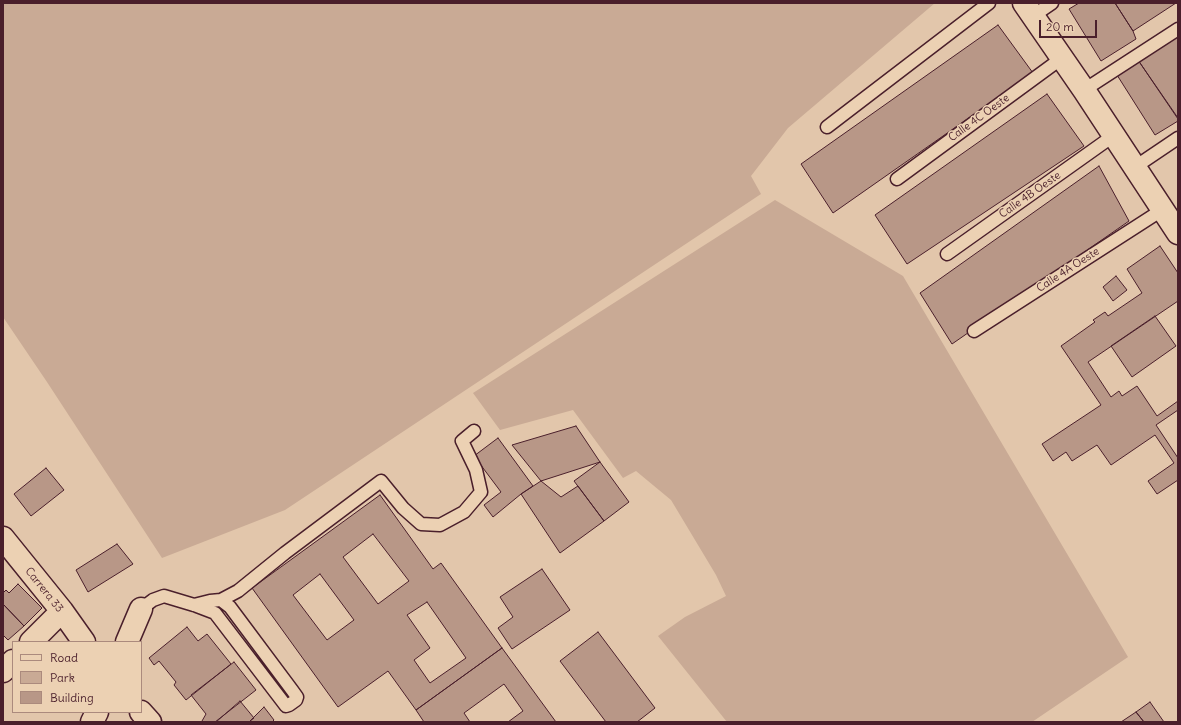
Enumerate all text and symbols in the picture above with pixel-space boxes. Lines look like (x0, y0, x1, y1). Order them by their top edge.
scale bar (1041, 12, 1099, 38)
text: 20 m (1046, 19, 1074, 34)
street label: Calle 4C Oeste (946, 91, 1012, 145)
street label: Calle 4B Oeste (997, 169, 1063, 221)
street label: Calle 4A Oeste (1034, 245, 1102, 295)
street label: Carrera 33 (22, 565, 66, 615)
legend (12, 641, 142, 713)
text: Road (50, 650, 78, 665)
text: Park (50, 670, 75, 685)
text: Building (50, 690, 94, 705)

